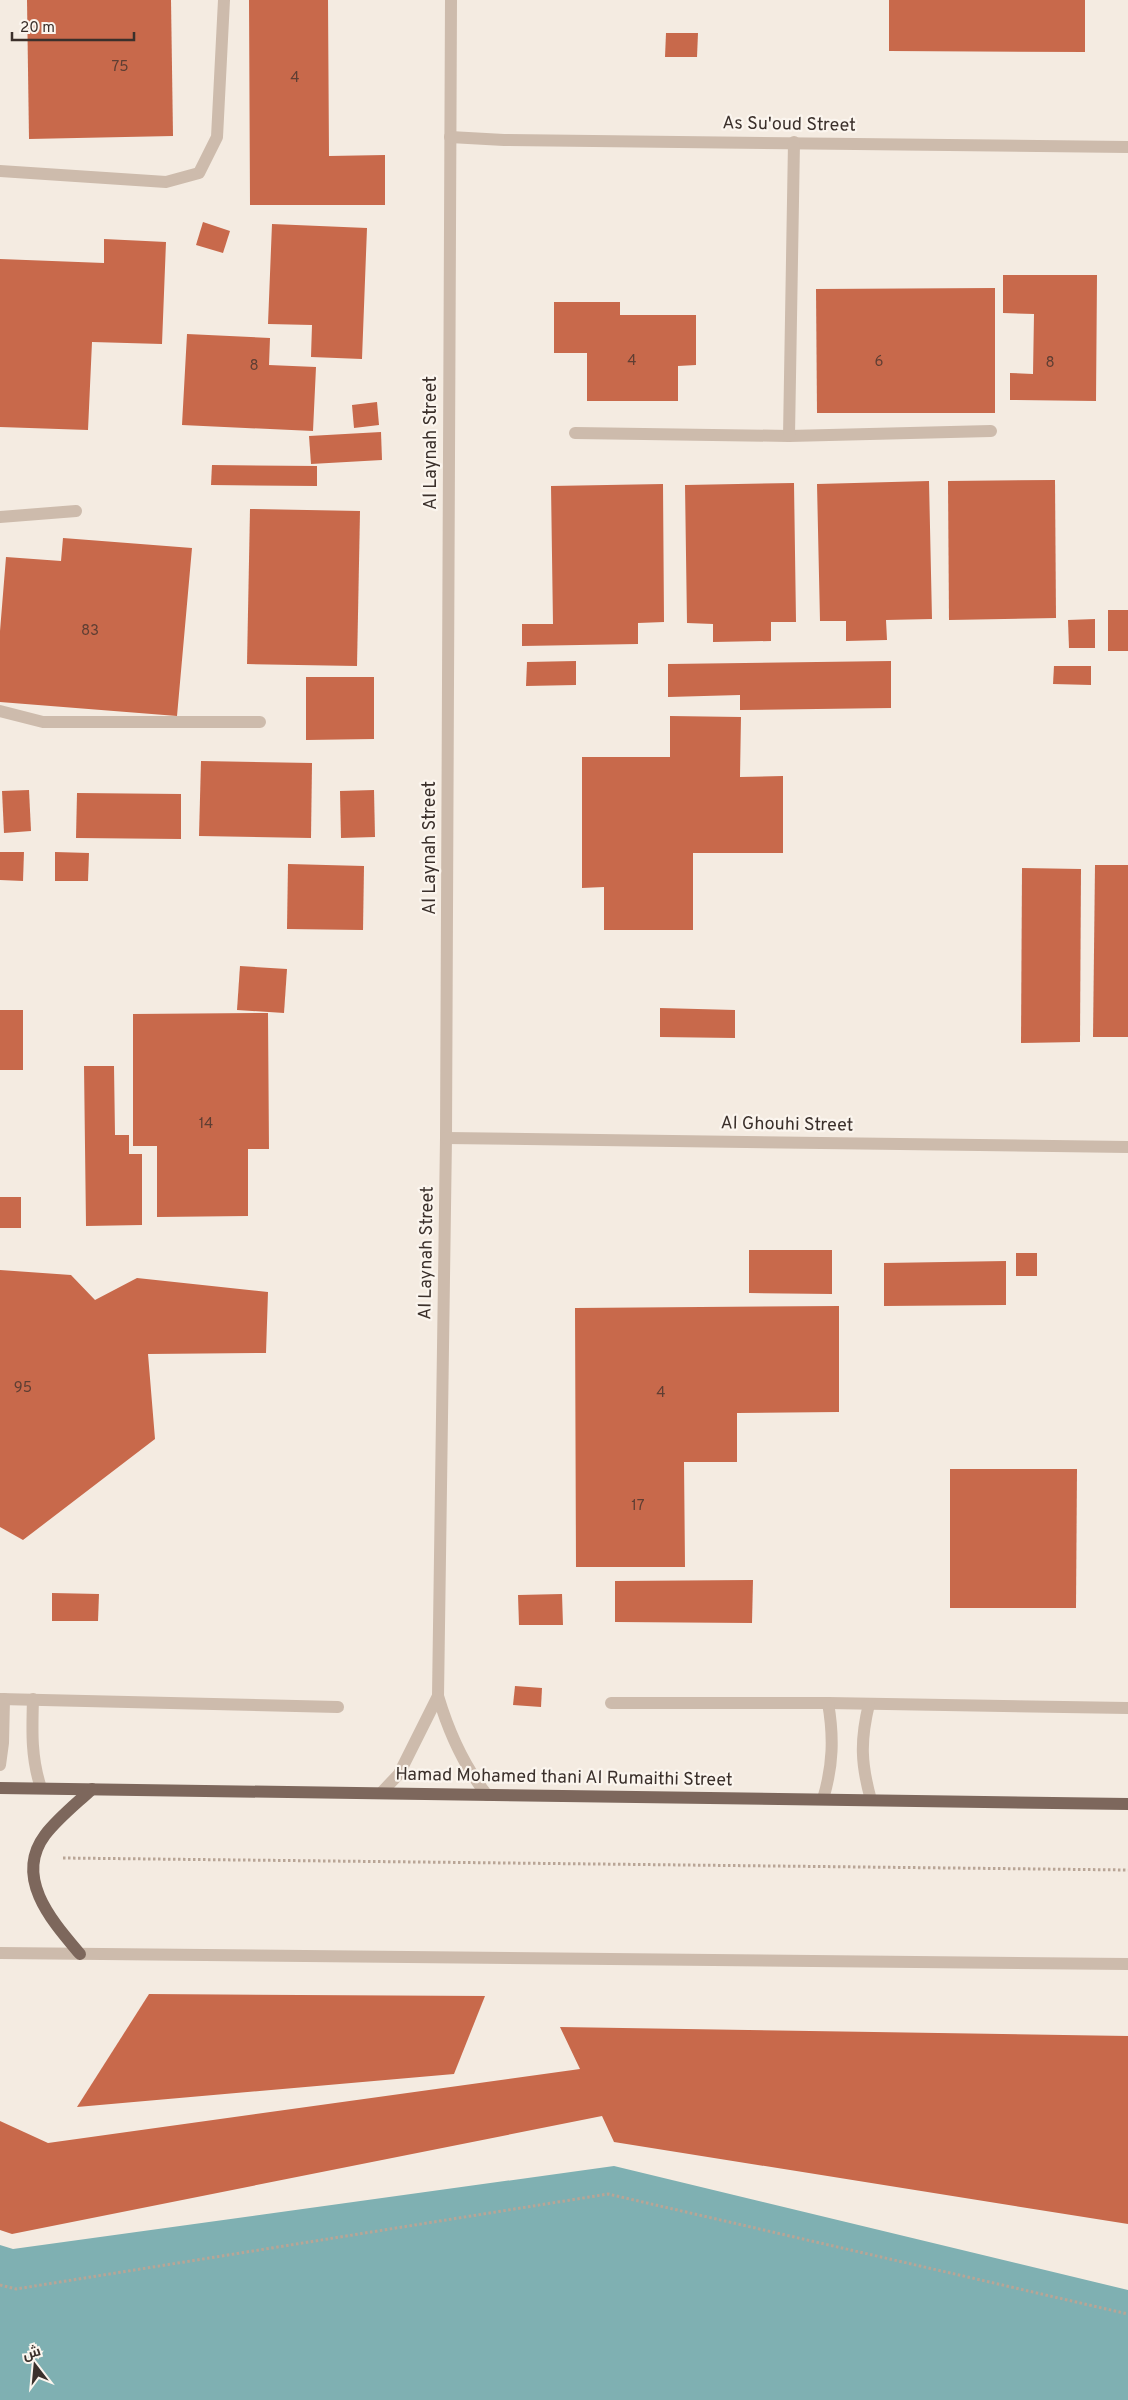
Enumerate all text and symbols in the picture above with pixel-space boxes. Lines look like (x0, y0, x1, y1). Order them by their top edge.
scale bar (12, 10, 135, 42)
text: 20 m (20, 19, 55, 38)
house number: 75 (111, 58, 129, 77)
house number: 4 (290, 69, 300, 88)
street label: As Su'oud Street (722, 112, 856, 138)
house number: 4 (627, 352, 637, 371)
house number: 6 (875, 353, 884, 372)
house number: 8 (1045, 354, 1055, 373)
house number: 8 (249, 357, 259, 376)
street label: Al Laynah Street (420, 376, 443, 510)
house number: 83 (81, 622, 99, 641)
street label: Al Laynah Street (419, 781, 442, 915)
street label: Al Ghouhi Street (720, 1112, 854, 1138)
house number: 14 (199, 1115, 213, 1134)
street label: Al Laynah Street (414, 1186, 440, 1320)
house number: 95 (14, 1379, 32, 1398)
house number: 4 (656, 1384, 666, 1403)
house number: 17 (631, 1497, 645, 1516)
street label: Hamad Mohamed thani Al Rumaithi Street (395, 1764, 733, 1792)
north arrow (10, 2340, 60, 2390)
text: ش (21, 2342, 43, 2365)

